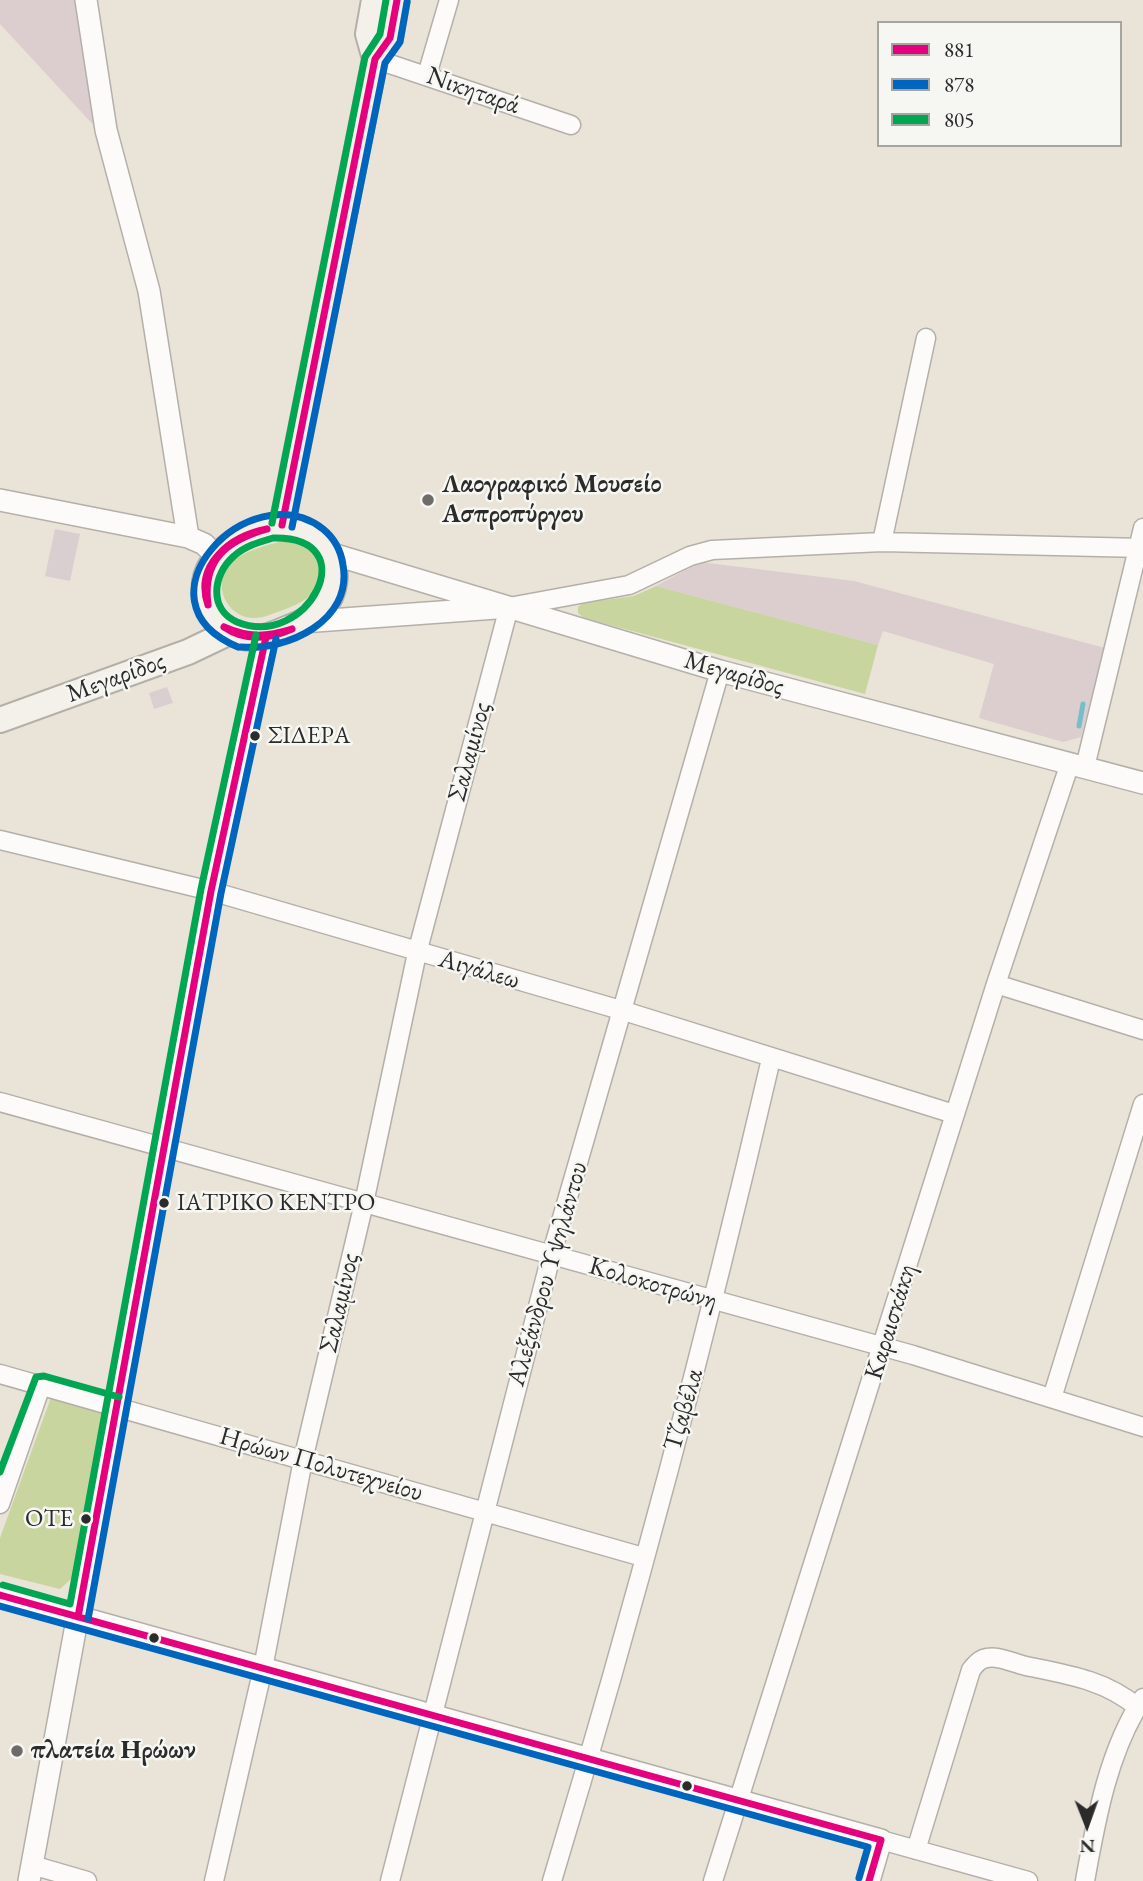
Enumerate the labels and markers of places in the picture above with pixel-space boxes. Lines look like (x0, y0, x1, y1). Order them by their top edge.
place label: Λαογραφικό Μουσείο Ασπροπύργου (442, 469, 662, 530)
marker: Λαογραφικό Μουσείο Ασπροπύργου (420, 492, 436, 508)
place label: ΣΙΔΕΡΑ (268, 722, 350, 750)
marker: ΣΙΔΕΡΑ (248, 729, 262, 743)
place label: ΙΑΤΡΙΚΟ ΚΕΝΤΡΟ (177, 1189, 375, 1217)
marker: ΙΑΤΡΙΚΟ ΚΕΝΤΡΟ (157, 1196, 171, 1210)
place label: ΟΤΕ (25, 1505, 73, 1533)
marker: ΟΤΕ (79, 1512, 93, 1526)
unlabelled marker (147, 1631, 161, 1645)
place label: πλατεία Ηρώων (31, 1735, 196, 1767)
marker: πλατεία Ηρώων (9, 1743, 25, 1759)
unlabelled marker (680, 1779, 694, 1793)

